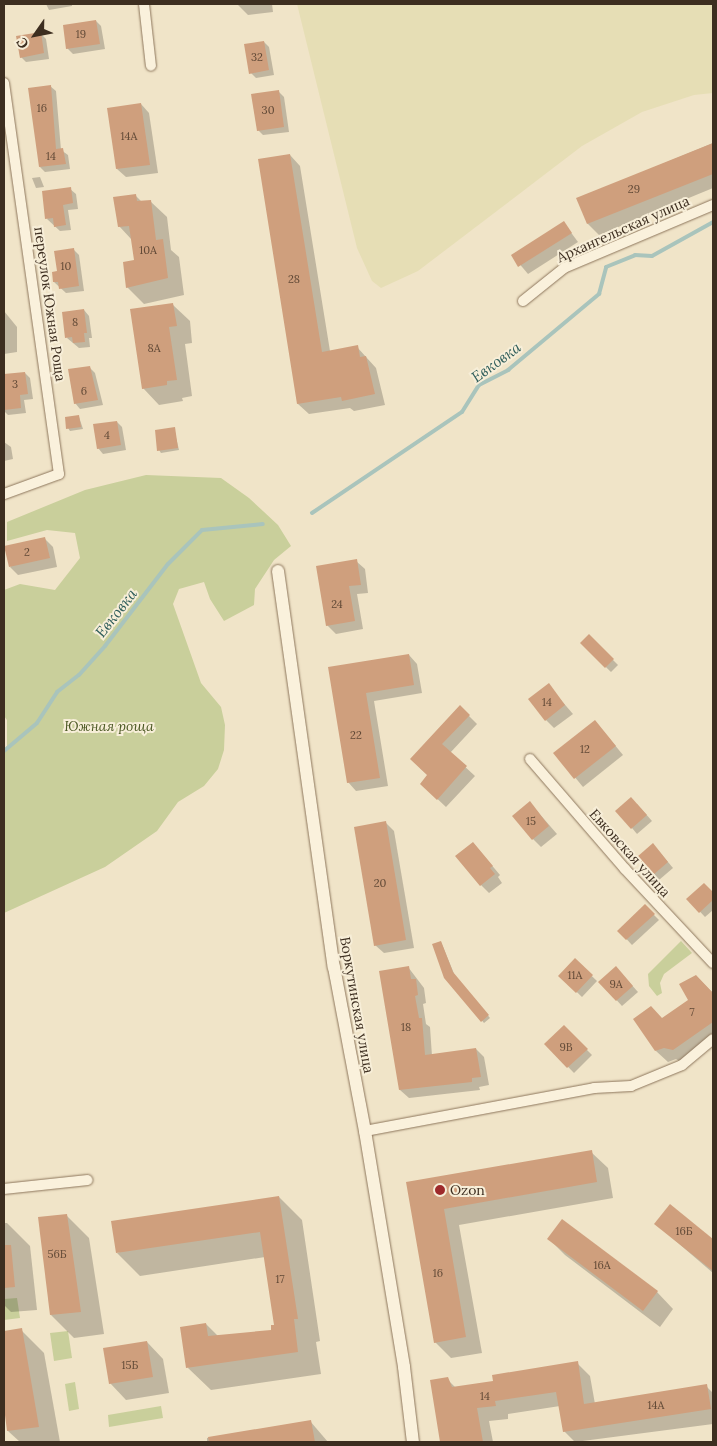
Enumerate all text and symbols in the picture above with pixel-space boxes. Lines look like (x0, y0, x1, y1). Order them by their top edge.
north arrow (10, 10, 60, 60)
house number: 19 (76, 27, 86, 41)
text: С (12, 34, 33, 52)
house number: 32 (251, 50, 263, 64)
house number: 16 (37, 101, 47, 115)
house number: 30 (262, 103, 274, 117)
house number: 14А (121, 129, 137, 143)
house number: 14 (46, 149, 56, 163)
house number: 29 (628, 182, 640, 196)
street label: Архангельская улица (554, 192, 692, 266)
street label: переулок Южная Роща (31, 226, 69, 382)
house number: 10А (139, 243, 157, 257)
house number: 10 (61, 259, 71, 273)
house number: 28 (288, 272, 300, 286)
house number: 8 (72, 315, 78, 329)
water label: Евковка (468, 338, 524, 386)
house number: 8А (147, 341, 161, 355)
house number: 3 (12, 377, 18, 391)
house number: 6 (81, 384, 87, 398)
house number: 4 (104, 428, 110, 442)
house number: 2 (24, 545, 30, 559)
water label: Евковка (92, 585, 140, 641)
house number: 24 (331, 597, 343, 611)
house number: 14 (542, 695, 552, 709)
park label: Южная роща (64, 718, 154, 734)
house number: 22 (350, 728, 362, 742)
house number: 12 (580, 742, 590, 756)
street label: Евковская улица (586, 806, 674, 900)
house number: 15 (526, 814, 536, 828)
house number: 20 (374, 876, 386, 890)
street label: Воркутинская улица (337, 935, 377, 1075)
house number: 11А (567, 968, 583, 982)
house number: 9А (609, 977, 623, 991)
house number: 7 (689, 1005, 695, 1019)
house number: 18 (401, 1020, 411, 1034)
house number: 9В (559, 1040, 573, 1054)
place label: Ozon (450, 1182, 485, 1198)
marker: Ozon (434, 1184, 446, 1196)
house number: 16Б (675, 1224, 693, 1238)
house number: 56Б (47, 1247, 67, 1261)
house number: 16А (593, 1258, 611, 1272)
house number: 16 (433, 1266, 443, 1280)
house number: 17 (275, 1272, 285, 1286)
house number: 15Б (122, 1358, 138, 1372)
house number: 14 (480, 1389, 490, 1403)
house number: 14А (648, 1398, 664, 1412)

